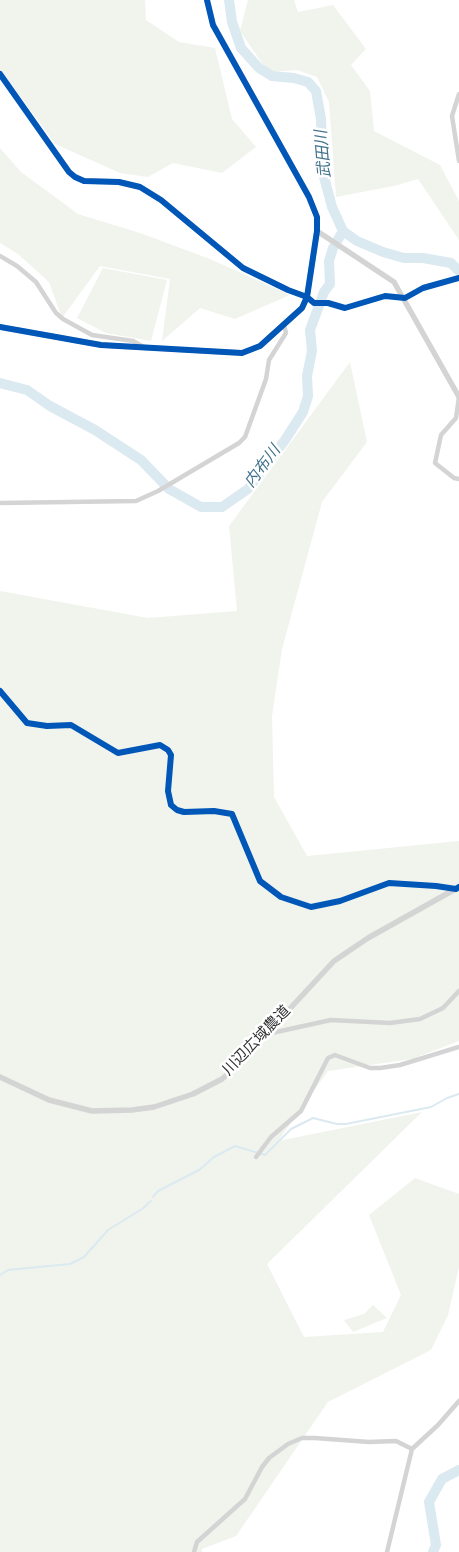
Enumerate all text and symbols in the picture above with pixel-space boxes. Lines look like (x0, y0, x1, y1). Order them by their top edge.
water label: 武田川 (312, 129, 336, 179)
water label: 内布川 (241, 442, 285, 492)
street label: 川辺広域農道 (219, 1002, 295, 1080)

